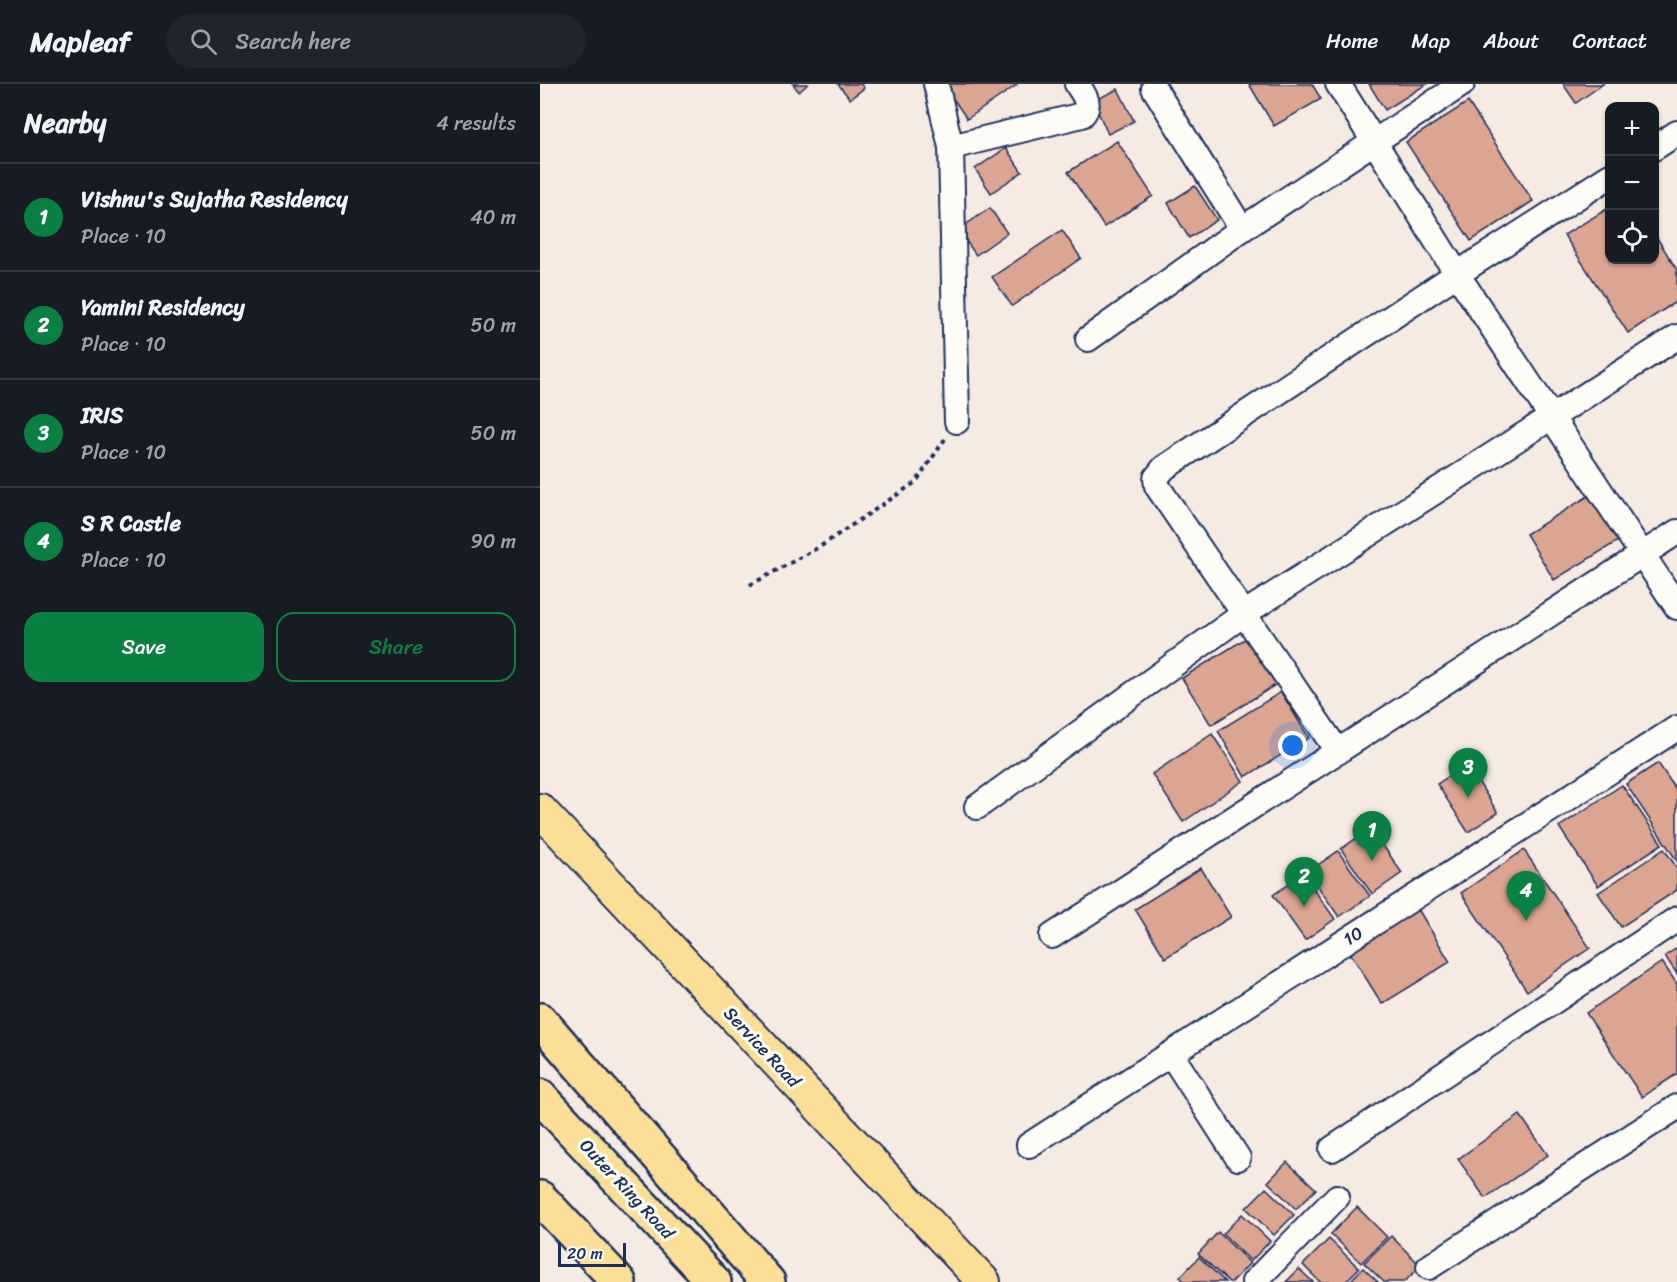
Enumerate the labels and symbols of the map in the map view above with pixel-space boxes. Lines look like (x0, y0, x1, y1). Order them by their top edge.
your location (1278, 731, 1307, 760)
pin: 3 (1448, 748, 1488, 798)
pin: 1 (1352, 812, 1392, 861)
pin: 2 (1284, 858, 1323, 907)
pin: 4 (1506, 872, 1546, 921)
street label: 10 (1336, 917, 1370, 955)
street label: Service Road (715, 999, 810, 1096)
street label: Outer Ring Road (571, 1131, 684, 1248)
scale bar (558, 1240, 626, 1268)

